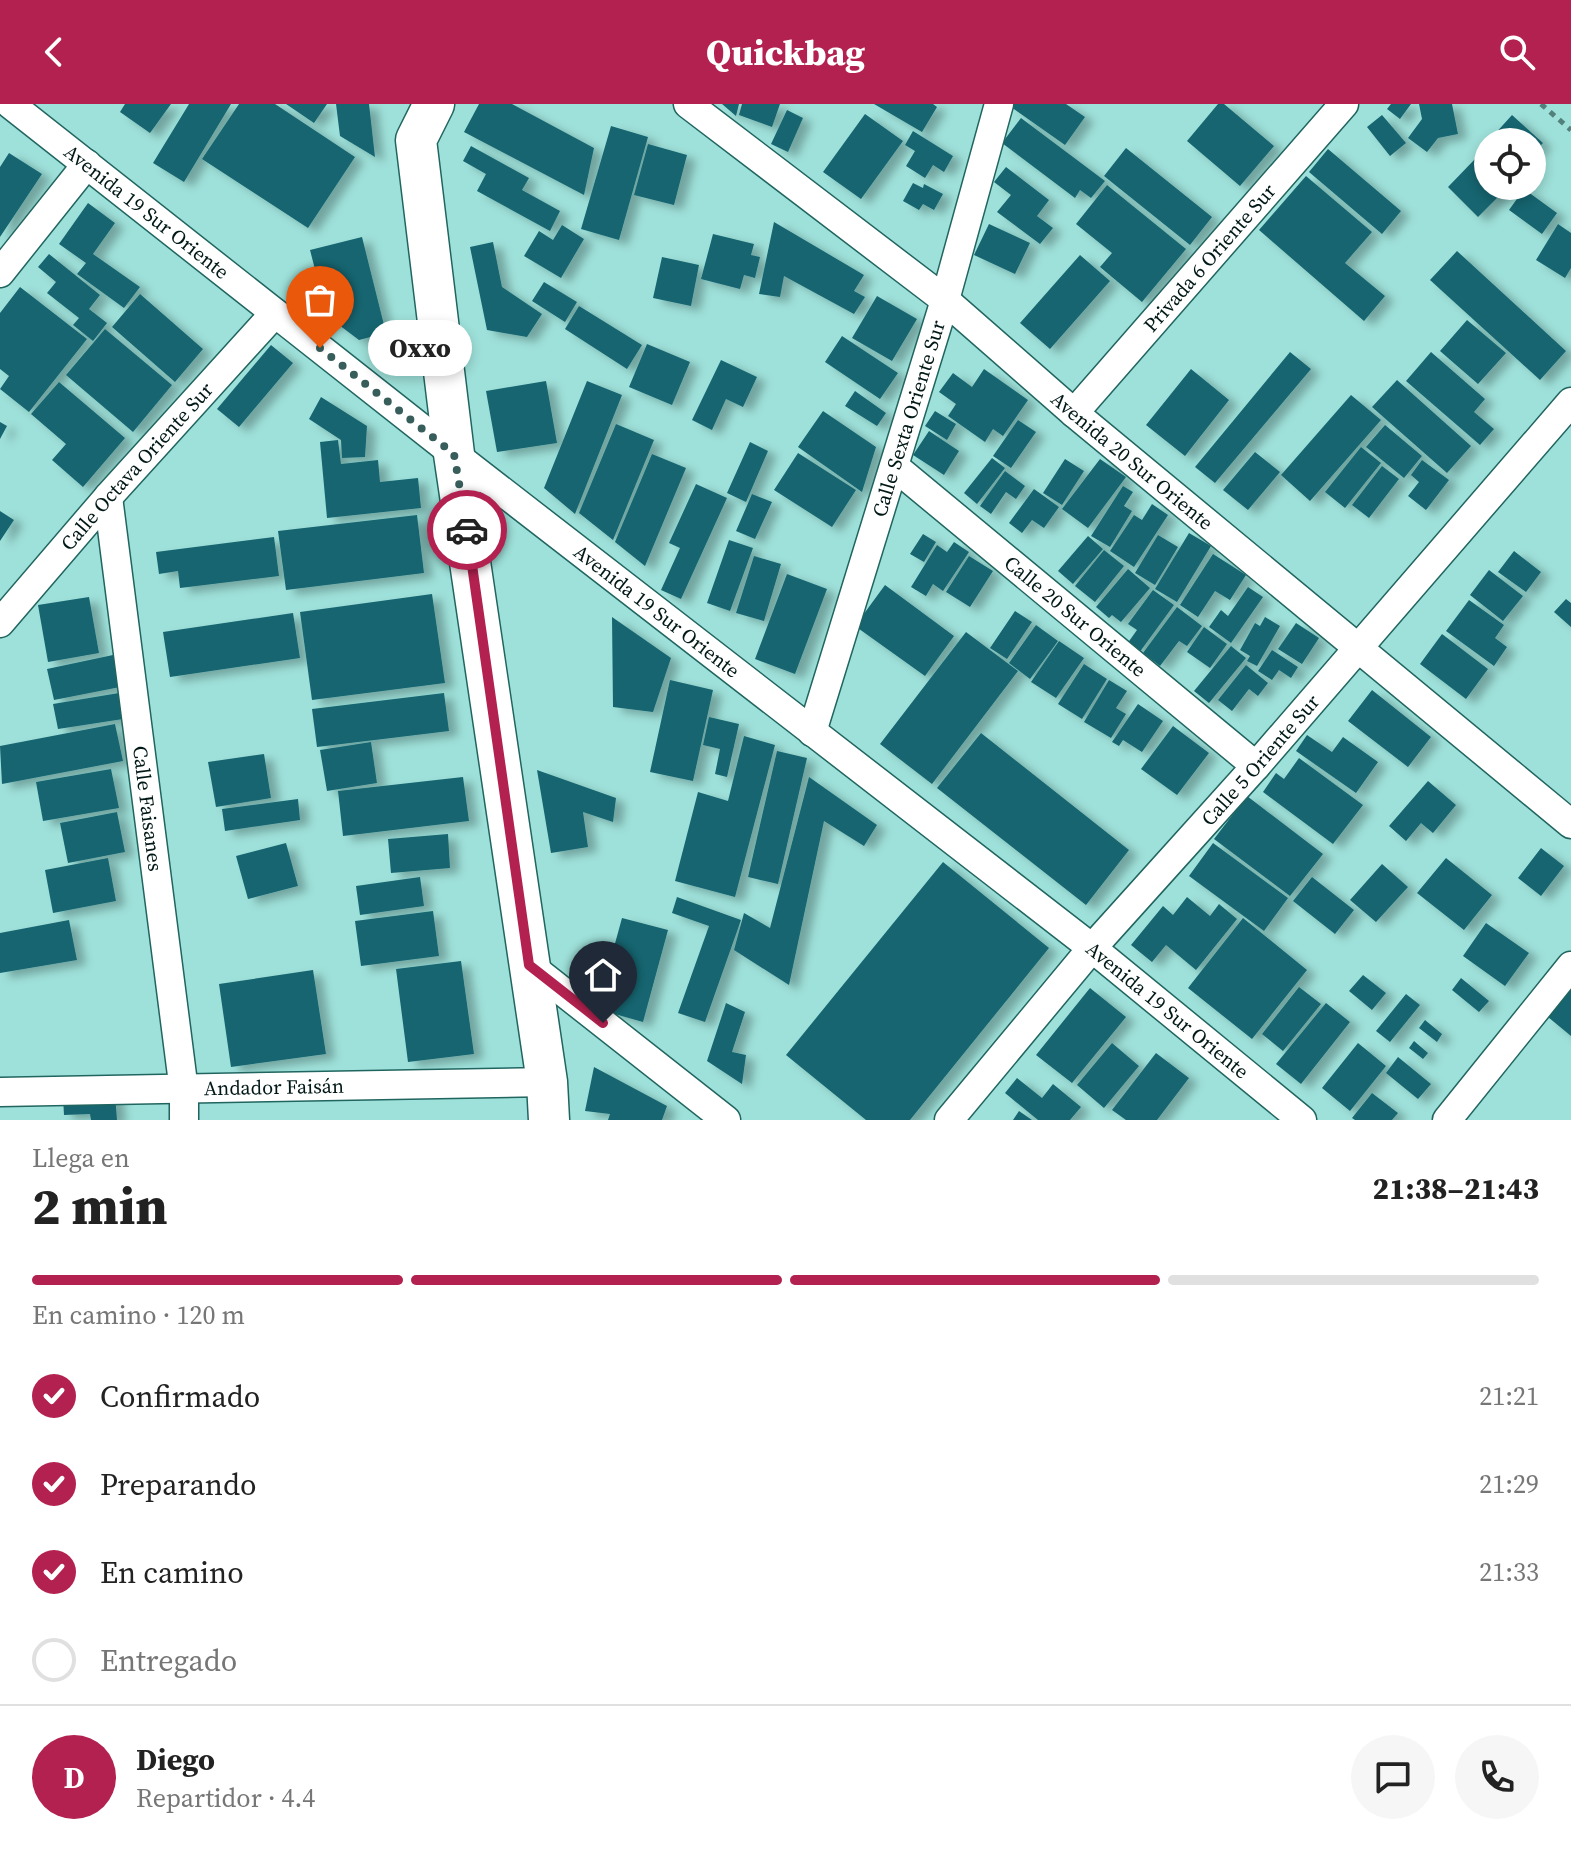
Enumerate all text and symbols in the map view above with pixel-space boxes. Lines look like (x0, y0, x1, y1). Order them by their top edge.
text: Quickbag (706, 28, 865, 77)
icon: back (32, 30, 76, 74)
icon: search (1495, 30, 1539, 74)
map controls (1474, 128, 1546, 200)
button: locate (1474, 128, 1546, 200)
street label: Avenida 19 Sur Oriente (58, 138, 235, 286)
street label: Privada 6 Oriente Sur (1137, 177, 1283, 338)
pin (286, 266, 354, 348)
icon: bag (298, 278, 342, 322)
street label: Calle Sexta Oriente Sur (865, 316, 952, 520)
callout: Oxxo (368, 320, 472, 376)
text: Oxxo (389, 330, 451, 366)
street label: Calle Octava Oriente Sur (54, 376, 220, 556)
street label: Avenida 20 Sur Oriente (1045, 385, 1219, 537)
courier (427, 490, 507, 570)
icon: car (445, 508, 489, 552)
street label: Avenida 19 Sur Oriente (568, 538, 746, 684)
street label: Calle 20 Sur Oriente (998, 549, 1152, 683)
street label: Calle 5 Oriente Sur (1195, 688, 1326, 832)
street label: Calle Faisanes (126, 744, 170, 873)
street label: Avenida 19 Sur Oriente (1080, 935, 1255, 1085)
pin (569, 941, 637, 1023)
icon: home (581, 953, 625, 997)
street label: Andador Faisán (204, 1072, 344, 1102)
text: Llega en (32, 1140, 130, 1176)
text: 21:38–21:43 (1372, 1168, 1539, 1209)
text: 2 min (32, 1170, 168, 1241)
text: En camino · 120 m (32, 1297, 245, 1333)
icon: check (32, 1374, 76, 1418)
text: Confirmado (100, 1376, 260, 1417)
text: 21:21 (1479, 1378, 1539, 1414)
icon: check (32, 1462, 76, 1506)
text: Preparando (100, 1464, 257, 1505)
text: 21:29 (1479, 1466, 1539, 1502)
icon: check (32, 1550, 76, 1594)
text: En camino (100, 1552, 244, 1593)
text: 21:33 (1479, 1554, 1539, 1590)
text: Entregado (100, 1640, 237, 1681)
button: chat (1351, 1735, 1435, 1819)
button: phone (1455, 1735, 1539, 1819)
text: Diego (136, 1739, 215, 1780)
text: D (63, 1757, 85, 1798)
text: Repartidor · 4.4 (136, 1780, 315, 1816)

